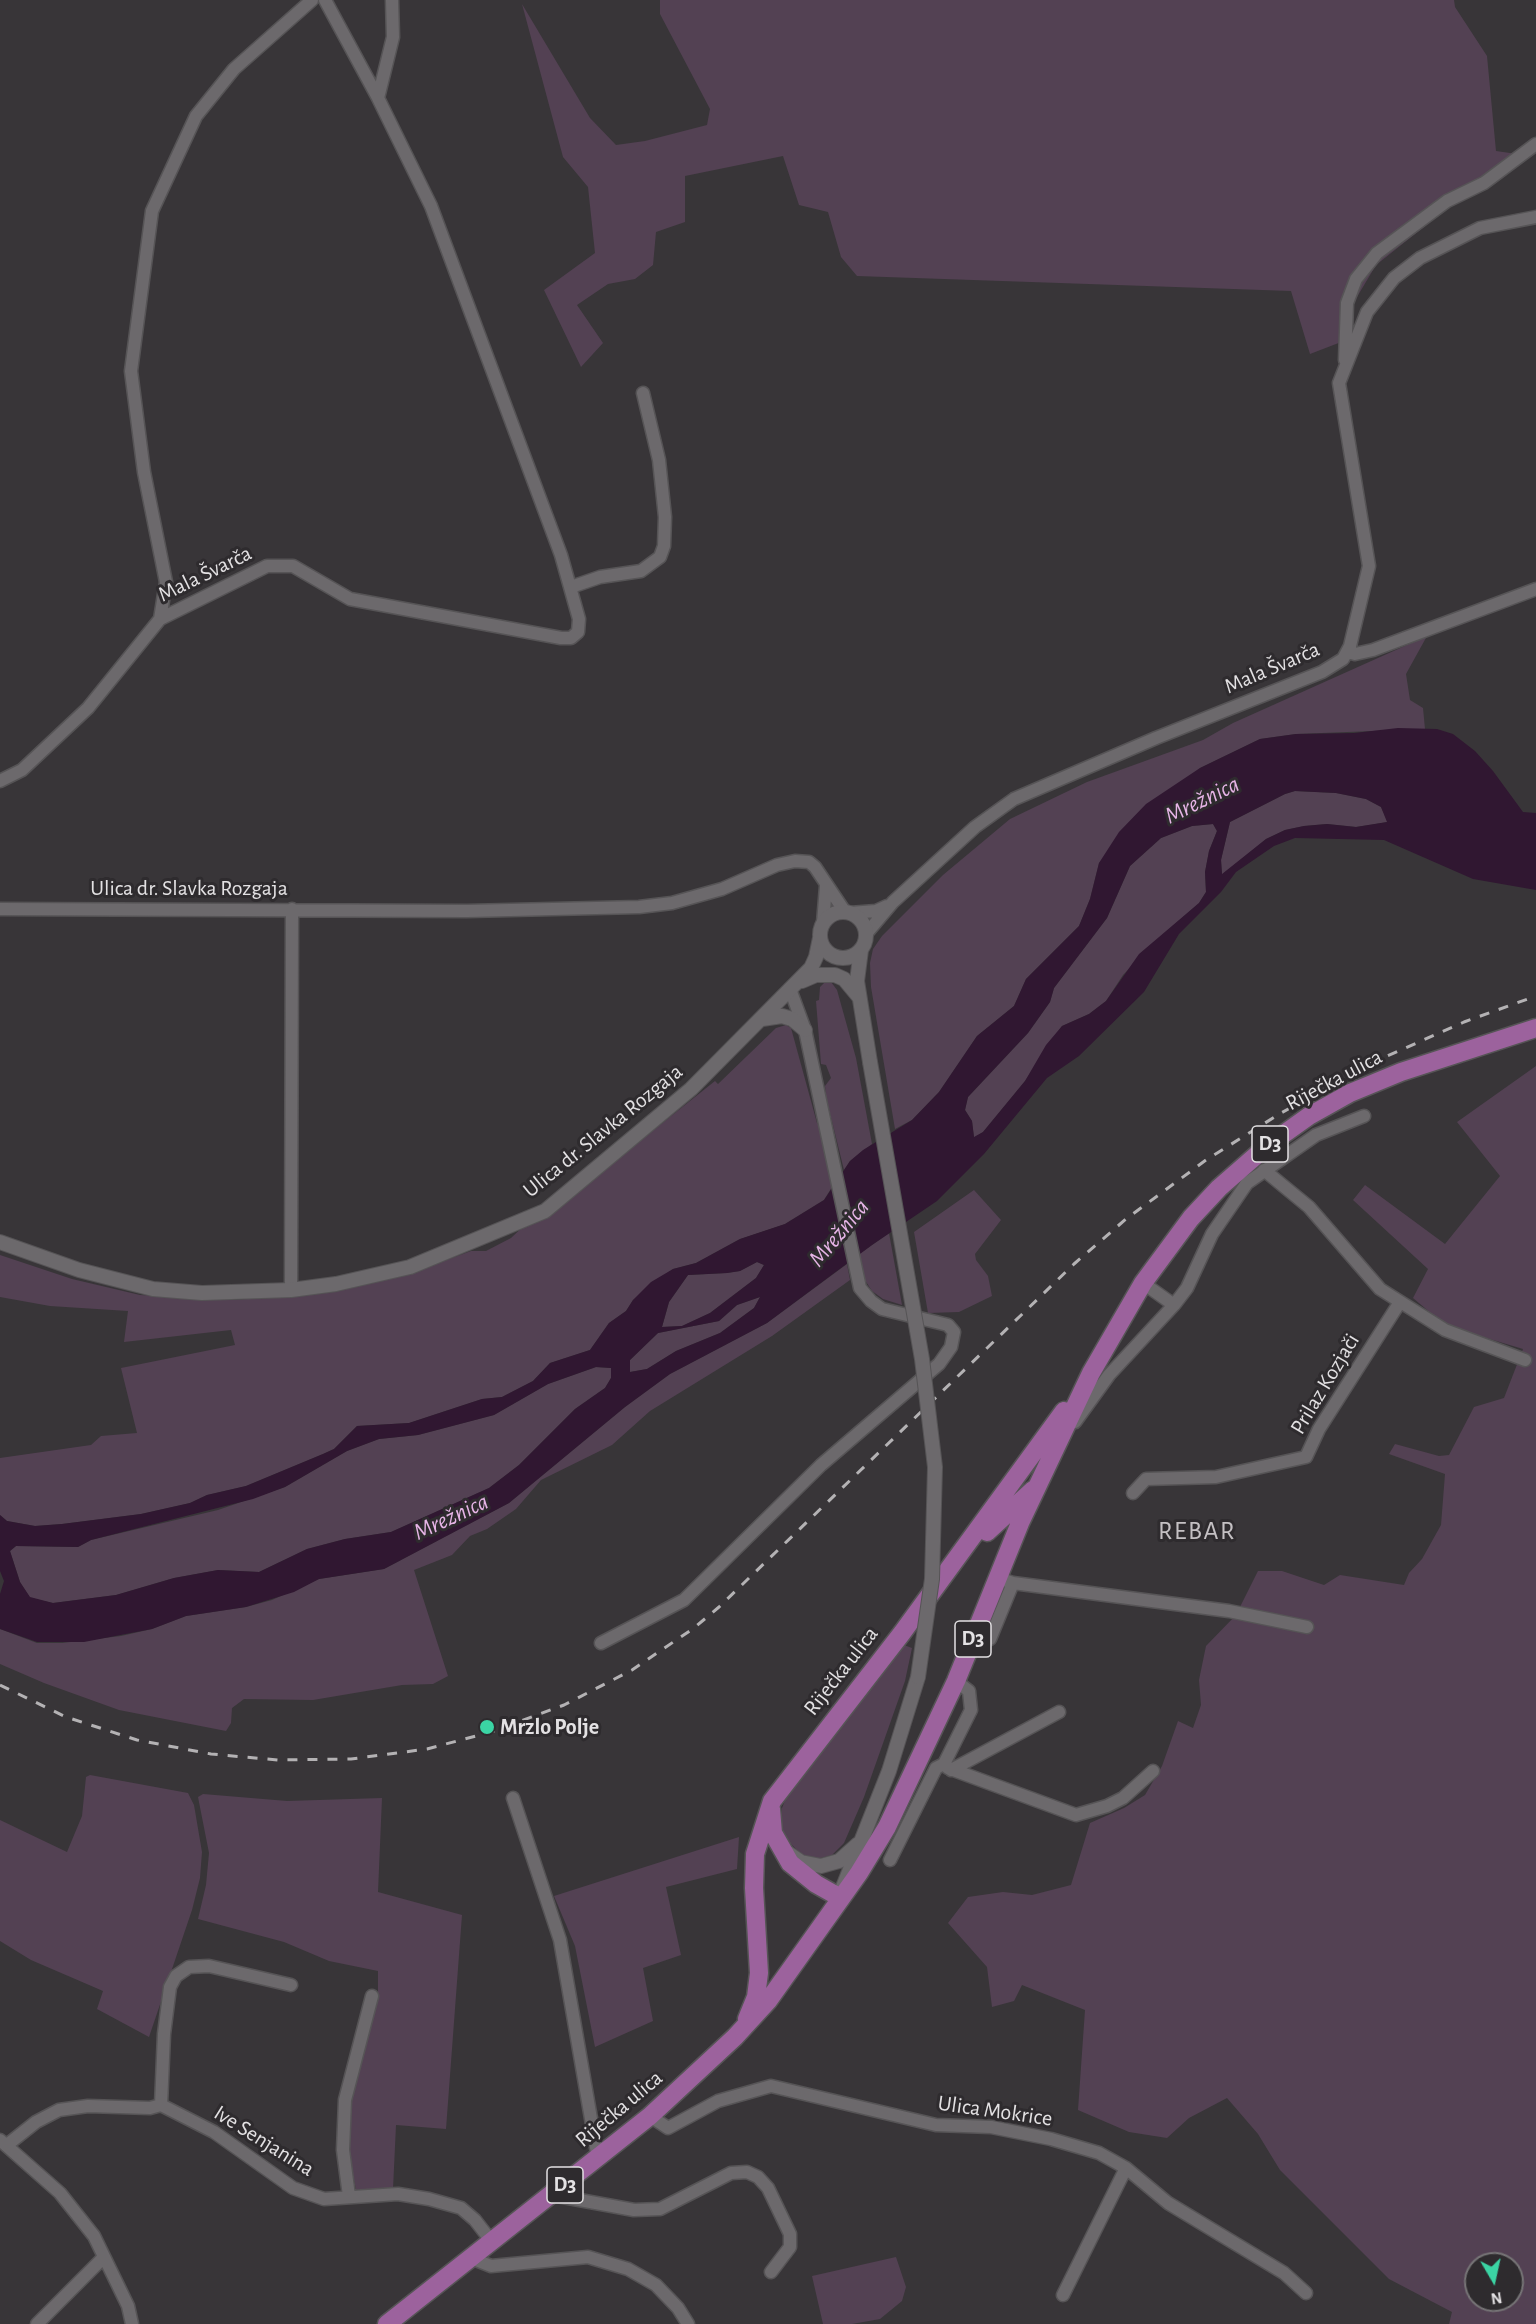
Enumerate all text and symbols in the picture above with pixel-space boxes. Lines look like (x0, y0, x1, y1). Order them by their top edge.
street label: Mala Švarča (154, 540, 256, 608)
street label: Mala Švarča (1220, 636, 1324, 700)
water label: Mrežnica (1160, 770, 1244, 830)
street label: Ulica dr. Slavka Rozgaja (90, 875, 288, 901)
street label: Riječka ulica (1281, 1044, 1387, 1116)
street label: Ulica dr. Slavka Rozgaja (518, 1059, 688, 1203)
road number: D3 (1252, 1126, 1288, 1162)
water label: Mrežnica (802, 1193, 876, 1273)
street label: Prilaz Kozjači (1285, 1329, 1365, 1439)
water label: Mrežnica (409, 1487, 493, 1547)
district label: REBAR (1158, 1515, 1236, 1547)
street label: Riječka ulica (798, 1621, 884, 1721)
road number: D3 (955, 1621, 991, 1657)
place label: Mrzlo Polje (500, 1714, 599, 1740)
marker: Mrzlo Polje (478, 1718, 496, 1736)
street label: Riječka ulica (570, 2065, 668, 2153)
street label: Ulica Mokrice (936, 2090, 1054, 2132)
street label: Ive Senjanina (209, 2100, 319, 2182)
road number: D3 (547, 2167, 583, 2203)
north arrow (1464, 2252, 1524, 2312)
text: N (1490, 2289, 1503, 2307)

